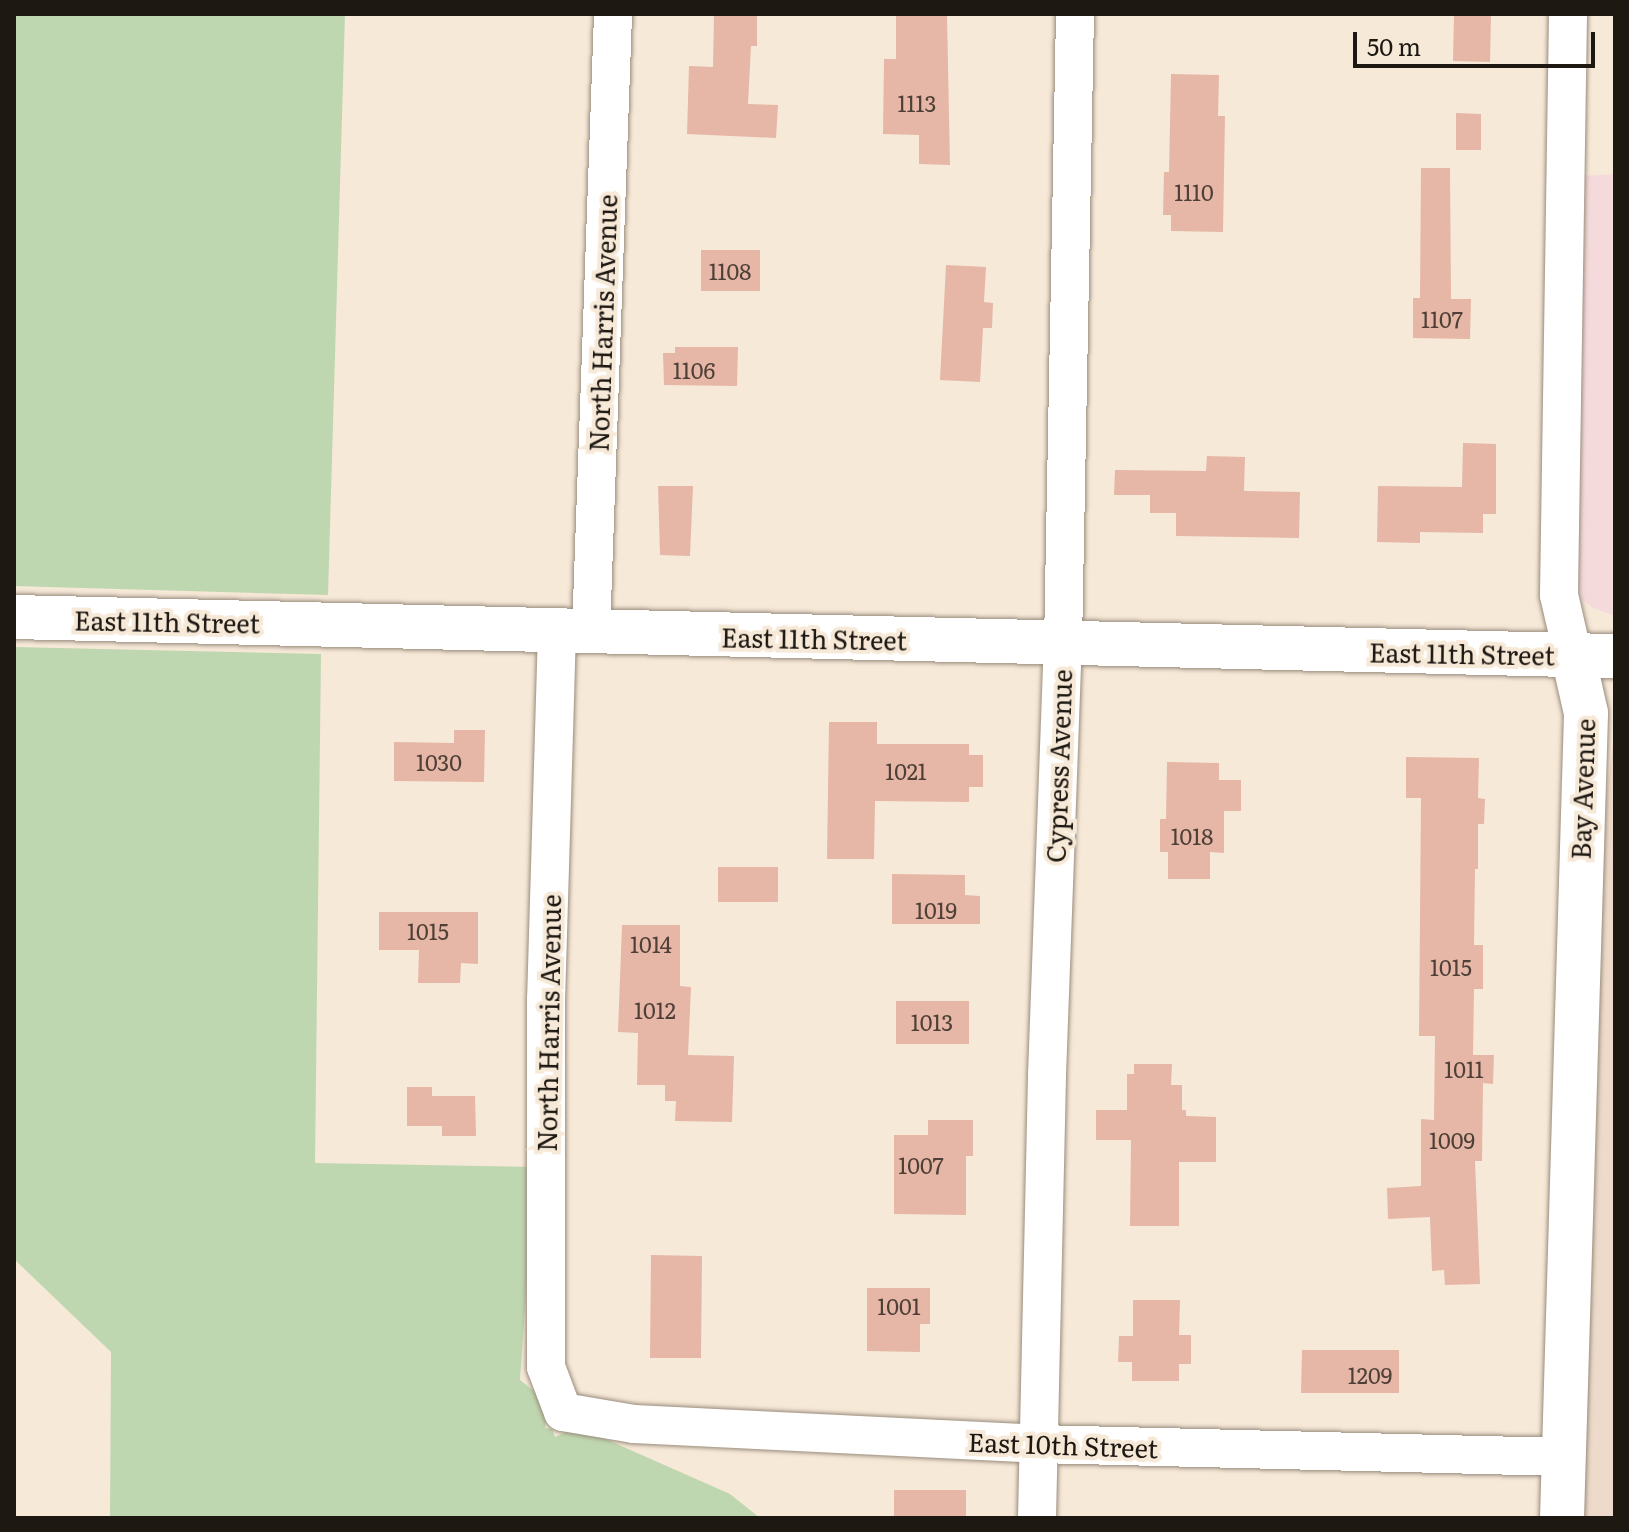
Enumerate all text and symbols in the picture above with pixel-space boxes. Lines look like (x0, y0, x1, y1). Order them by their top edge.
scale bar (1357, 16, 1599, 66)
text: 50 m (1367, 28, 1421, 63)
house number: 1113 (898, 90, 936, 116)
house number: 1110 (1174, 179, 1214, 205)
street label: North Harris Avenue (582, 194, 622, 452)
house number: 1108 (709, 258, 751, 284)
house number: 1107 (1421, 306, 1463, 332)
house number: 1106 (673, 357, 715, 383)
street label: East 11th Street (74, 604, 260, 638)
street label: East 11th Street (721, 621, 907, 655)
street label: East 11th Street (1369, 636, 1555, 670)
street label: Cypress Avenue (1039, 669, 1077, 863)
street label: Bay Avenue (1564, 718, 1600, 860)
house number: 1030 (416, 749, 462, 775)
house number: 1021 (885, 758, 927, 784)
house number: 1018 (1171, 823, 1213, 849)
street label: North Harris Avenue (530, 894, 566, 1152)
house number: 1019 (915, 897, 957, 923)
house number: 1015 (407, 918, 449, 944)
house number: 1014 (630, 931, 672, 957)
house number: 1015 (1430, 954, 1472, 980)
house number: 1012 (634, 997, 676, 1023)
house number: 1013 (911, 1009, 953, 1035)
house number: 1011 (1444, 1056, 1484, 1082)
house number: 1009 (1429, 1127, 1475, 1153)
house number: 1007 (898, 1152, 944, 1178)
house number: 1001 (877, 1293, 921, 1319)
house number: 1209 (1348, 1362, 1392, 1388)
street label: East 10th Street (967, 1425, 1159, 1463)

